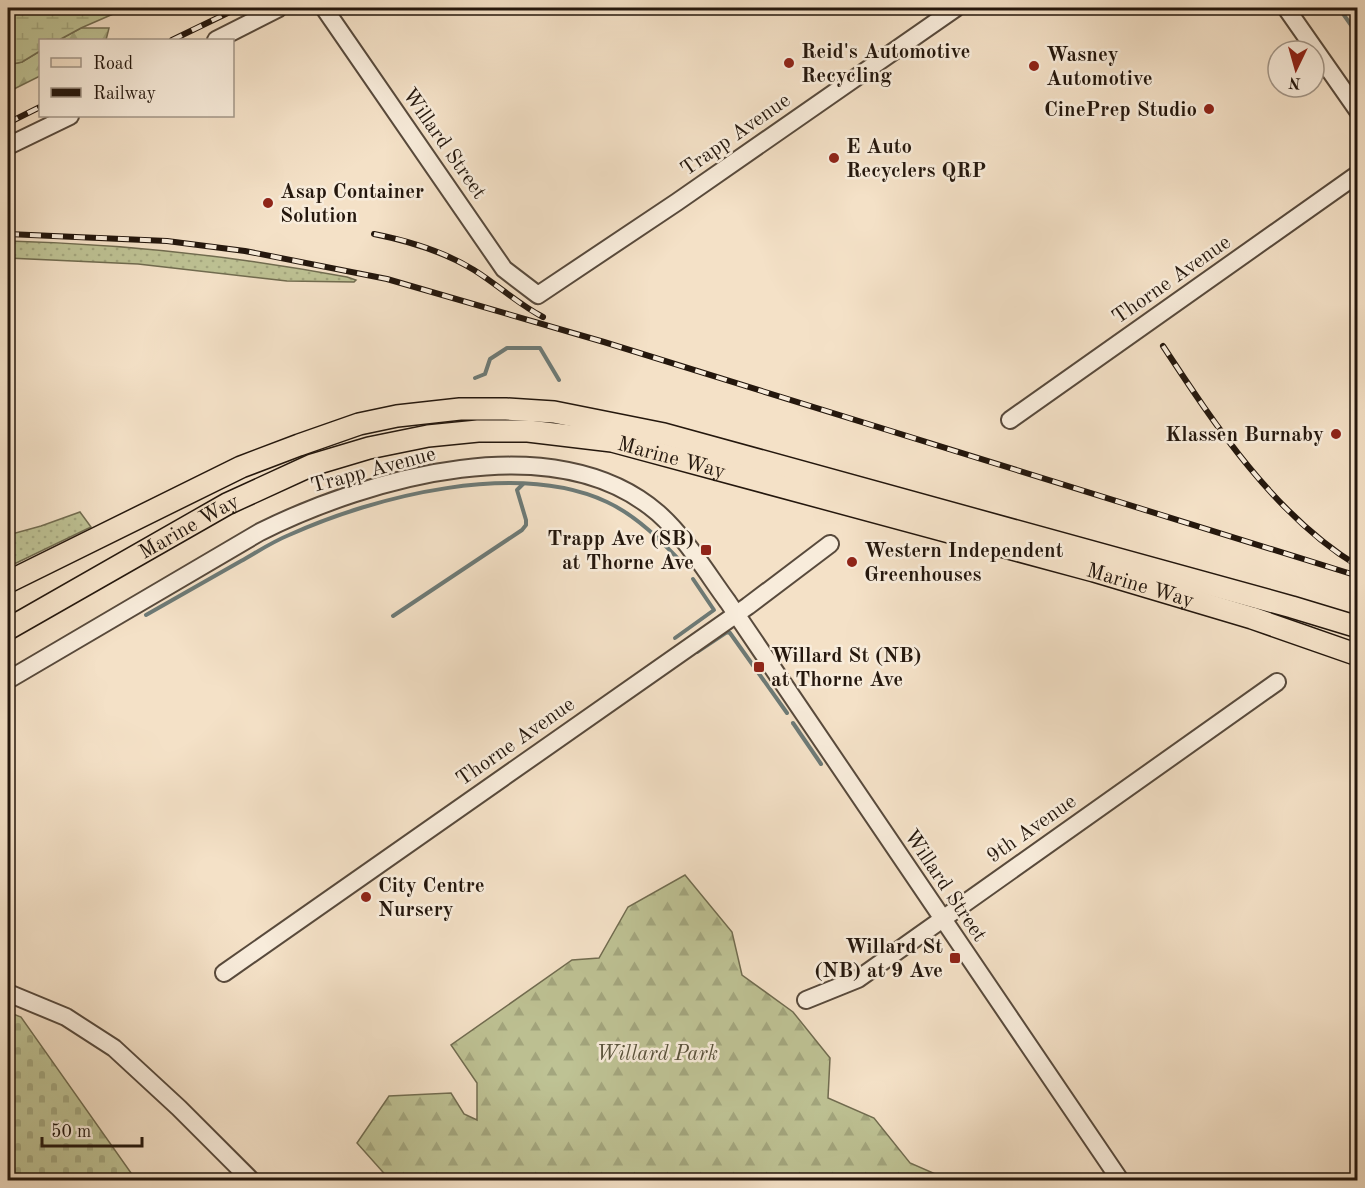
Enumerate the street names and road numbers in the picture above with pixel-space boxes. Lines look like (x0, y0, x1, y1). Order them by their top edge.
street label: Willard Street (398, 85, 490, 203)
street label: Trapp Avenue (677, 90, 794, 181)
street label: Thorne Avenue (1109, 232, 1235, 329)
street label: Marine Way (615, 434, 728, 483)
street label: Trapp Avenue (309, 444, 438, 497)
street label: Marine Way (136, 491, 242, 564)
street label: Marine Way (1084, 560, 1196, 612)
street label: Thorne Avenue (453, 694, 579, 791)
street label: 9th Avenue (983, 791, 1080, 868)
street label: Willard Street (900, 826, 990, 946)

